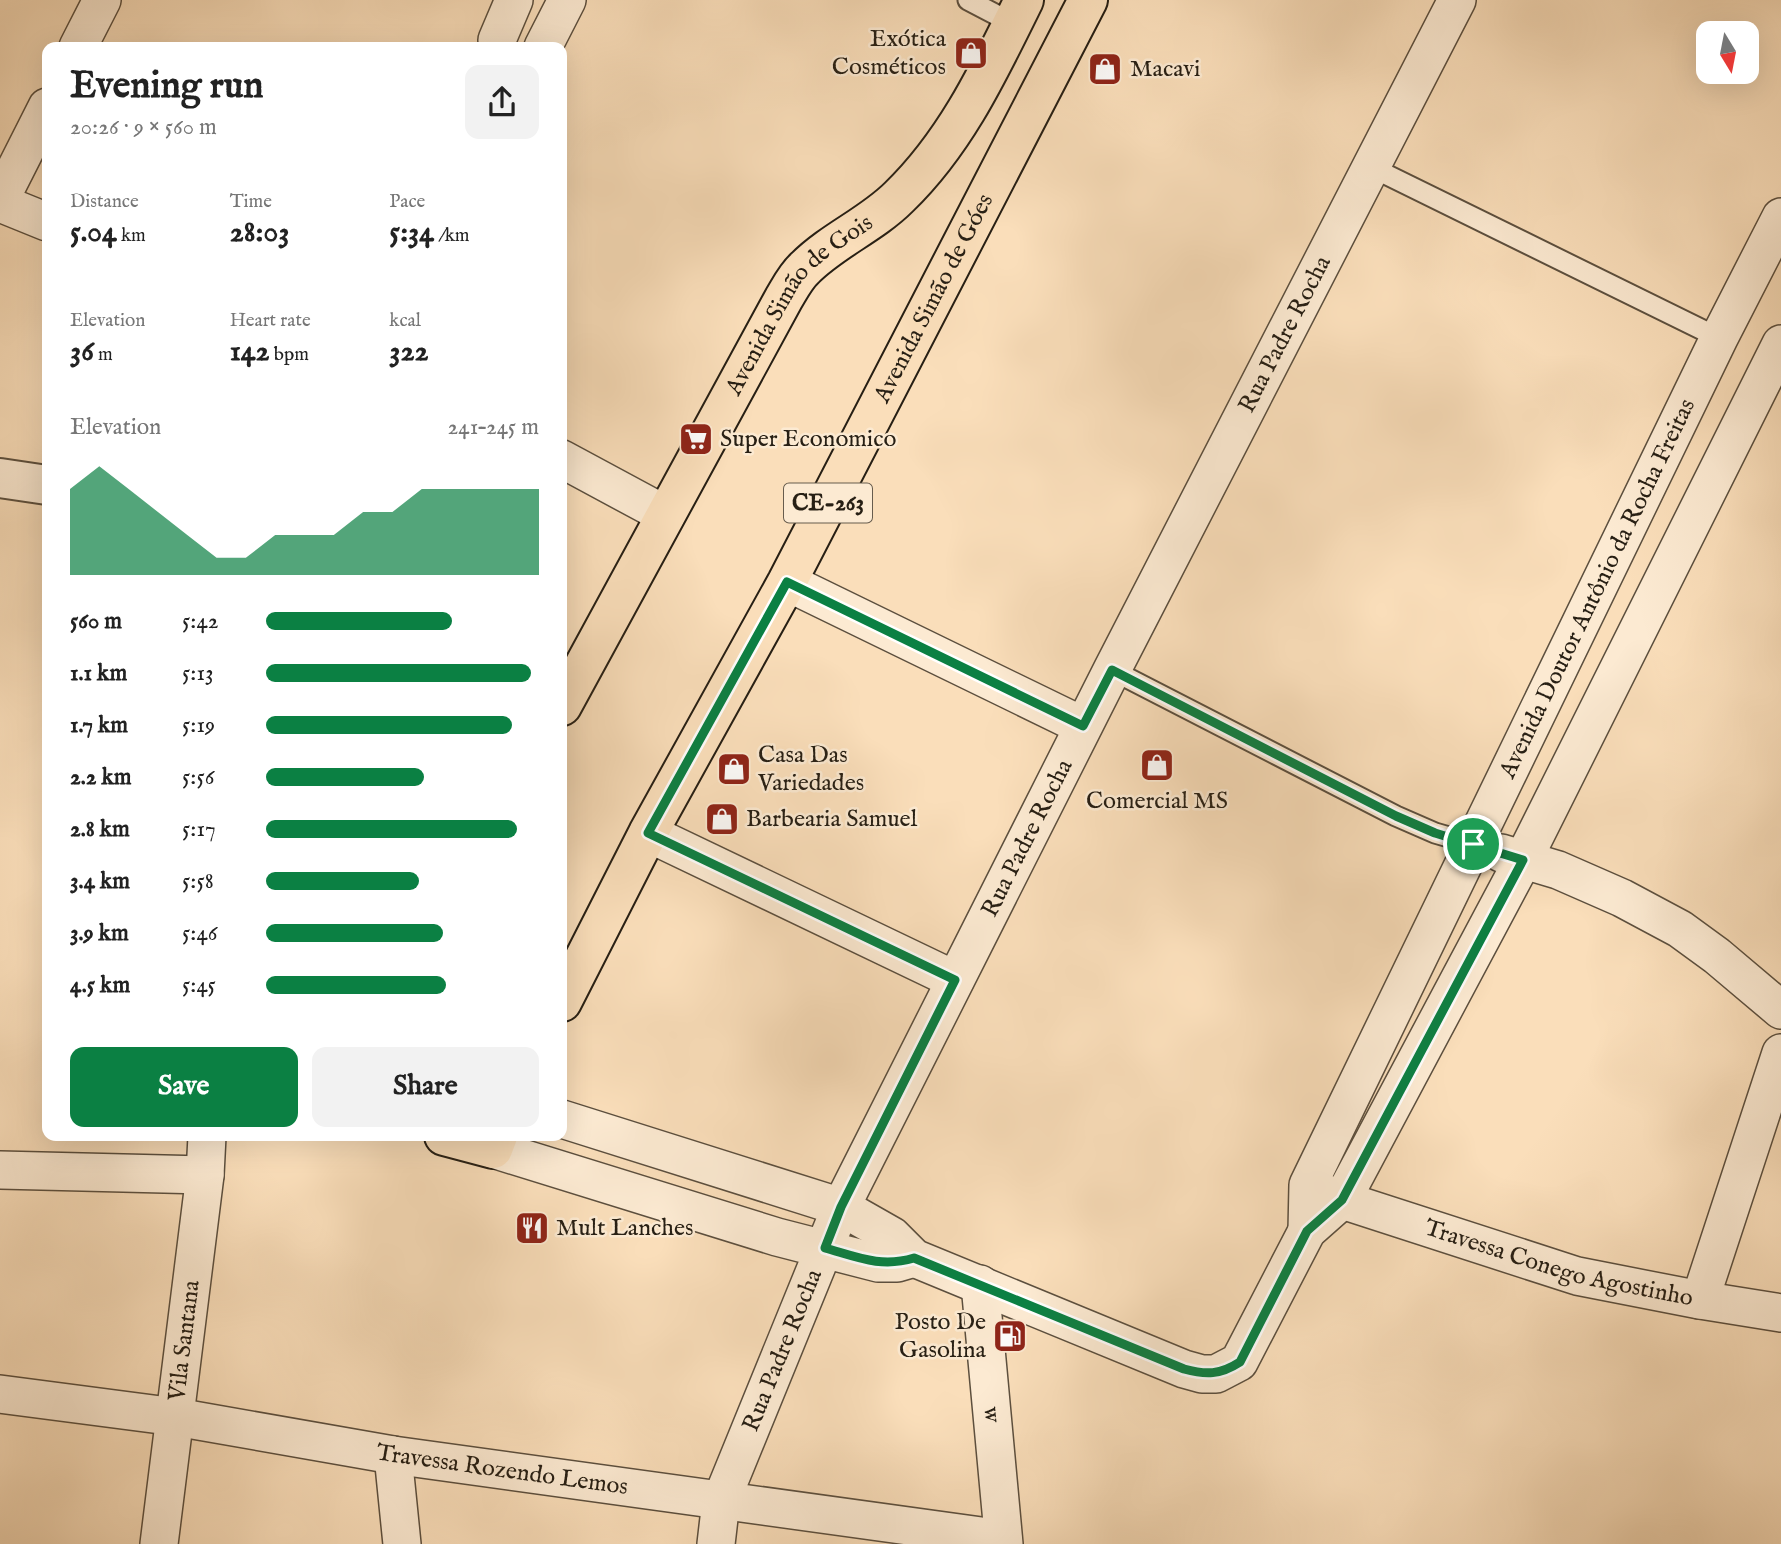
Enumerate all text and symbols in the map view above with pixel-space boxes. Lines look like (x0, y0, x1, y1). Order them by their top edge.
north arrow (1696, 21, 1759, 84)
map controls (1696, 21, 1759, 84)
place label: Exótica Cosméticos (832, 24, 947, 83)
shop icon: Exótica Cosméticos (952, 34, 990, 72)
shop icon: Macavi (1086, 50, 1124, 88)
place label: Macavi (1130, 54, 1200, 85)
text: Evening run (70, 63, 264, 111)
button: share (465, 65, 539, 139)
text: 20:26 · 9 × 560 m (70, 113, 217, 142)
street label: Avenida Simão de Góes (866, 188, 1001, 409)
text: Distance (70, 190, 139, 214)
text: Time (230, 190, 272, 214)
text: Pace (389, 190, 425, 214)
street label: Avenida Simão de Gois (718, 207, 879, 402)
text: 5.04 (70, 214, 117, 252)
text: 28:03 (230, 214, 289, 252)
text: 5:34 (389, 214, 434, 252)
text: km (117, 224, 146, 248)
text: /km (434, 224, 470, 248)
street label: Rua Padre Rocha (1232, 250, 1338, 418)
text: Elevation (70, 309, 145, 333)
text: Heart rate (230, 309, 311, 333)
text: kcal (389, 309, 421, 333)
text: 36 (70, 333, 94, 371)
text: 142 (230, 333, 270, 371)
text: 322 (389, 333, 429, 371)
text: m (94, 343, 113, 367)
text: bpm (270, 343, 309, 367)
street label: Avenida Doutor Antônio da Rocha Freitas (1492, 394, 1703, 784)
text: Elevation (70, 413, 161, 442)
text: 241–245 m (448, 413, 539, 442)
supermarket icon: Super Economico (677, 420, 715, 458)
place label: Super Economico (720, 424, 897, 455)
road number: CE-263 (784, 484, 872, 523)
text: 560 m (70, 607, 122, 636)
text: 5:42 (182, 607, 218, 636)
text: 1.1 km (70, 659, 127, 688)
text: 5:13 (182, 659, 214, 688)
text: 1.7 km (70, 711, 128, 740)
text: 5:19 (182, 711, 215, 740)
place label: Casa Das Variedades (757, 740, 864, 799)
shop icon: Comercial MS (1138, 746, 1176, 784)
shop icon: Casa Das Variedades (715, 750, 753, 788)
street label: Rua Padre Rocha (974, 753, 1080, 922)
text: 2.2 km (70, 763, 132, 792)
text: 5:56 (182, 763, 214, 792)
place label: Comercial MS (1086, 786, 1228, 817)
shop icon: Barbearia Samuel (703, 800, 741, 838)
place label: Barbearia Samuel (746, 804, 918, 835)
pin (1443, 814, 1503, 874)
text: 2.8 km (70, 815, 130, 844)
text: 5:17 (182, 815, 216, 844)
icon: arrive (1454, 825, 1492, 863)
text: 3.4 km (70, 867, 130, 896)
text: 5:58 (182, 867, 214, 896)
text: 3.9 km (70, 919, 129, 948)
text: 5:46 (182, 919, 217, 948)
text: 4.5 km (70, 971, 130, 1000)
text: 5:45 (182, 971, 216, 1000)
button: Save (70, 1047, 298, 1127)
button: Share (312, 1047, 539, 1127)
restaurant icon: Mult Lanches (513, 1209, 551, 1247)
street label: Travessa Conego Agostinho (1421, 1212, 1696, 1314)
place label: Mult Lanches (556, 1213, 693, 1244)
street label: Rua Padre Rocha (735, 1264, 830, 1436)
street label: Vila Santana (161, 1278, 207, 1404)
place label: Posto De Gasolina (895, 1307, 987, 1366)
fuel station icon: Posto De Gasolina (991, 1317, 1029, 1355)
street label: w (976, 1405, 1008, 1425)
street label: Travessa Rozendo Lemos (374, 1437, 630, 1503)

